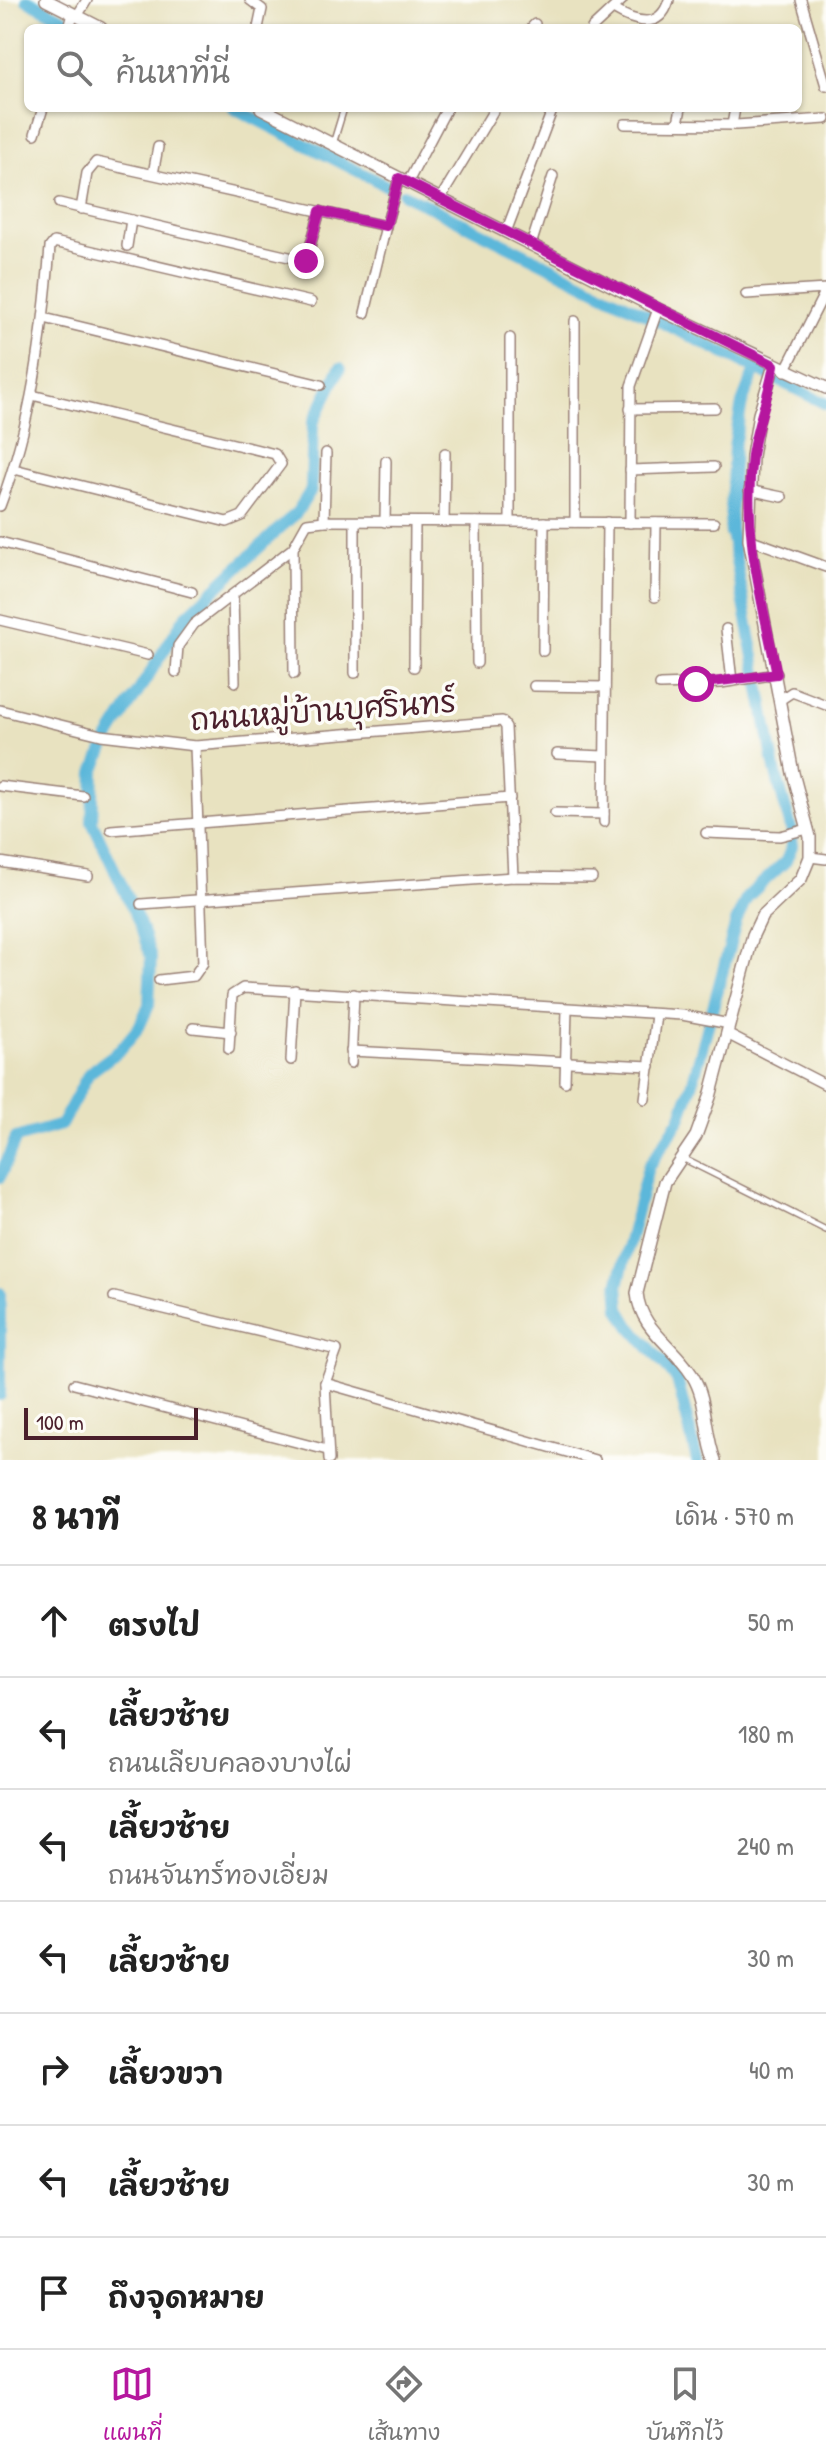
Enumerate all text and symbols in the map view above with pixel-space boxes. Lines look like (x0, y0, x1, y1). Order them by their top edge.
search box (24, 24, 802, 112)
icon: search (52, 46, 96, 90)
text: ค้นหาที่นี่ (116, 52, 230, 92)
route end (288, 243, 324, 279)
route start (678, 666, 714, 702)
street label: ถนนหมู่บ้านบุศรินทร์ (189, 681, 458, 742)
scale bar (24, 1404, 198, 1440)
text: 100 m (36, 1407, 84, 1437)
text: 8 นาที (32, 1494, 120, 1540)
text: เดิน · 570 m (674, 1498, 794, 1533)
icon: ahead (32, 1599, 76, 1643)
text: 50 m (748, 1604, 794, 1639)
text: ตรงไป (108, 1605, 200, 1645)
text: เลี้ยวซ้าย (108, 1695, 230, 1735)
icon: left (32, 1711, 76, 1755)
text: 180 m (738, 1716, 794, 1751)
text: ถนนเลียบคลองบางไผ่ (108, 1745, 352, 1780)
text: เลี้ยวซ้าย (108, 1807, 230, 1847)
icon: left (32, 1823, 76, 1867)
text: 240 m (737, 1828, 794, 1863)
text: ถนนจันทร์ทองเอี่ยม (108, 1857, 329, 1892)
icon: left (32, 1935, 76, 1979)
text: 30 m (747, 1940, 794, 1975)
text: เลี้ยวซ้าย (108, 1941, 230, 1981)
icon: right (32, 2047, 76, 2091)
text: 40 m (749, 2052, 794, 2087)
text: เลี้ยวขวา (108, 2053, 223, 2093)
icon: left (32, 2159, 76, 2203)
text: 30 m (747, 2164, 794, 2199)
text: เลี้ยวซ้าย (108, 2165, 230, 2205)
icon: arrive (32, 2271, 76, 2315)
text: ถึงจุดหมาย (108, 2277, 265, 2317)
tab: แผนที่ (103, 2362, 162, 2448)
tab: เส้นทาง (368, 2362, 440, 2448)
tab: บันทึกไว้ (646, 2362, 723, 2448)

